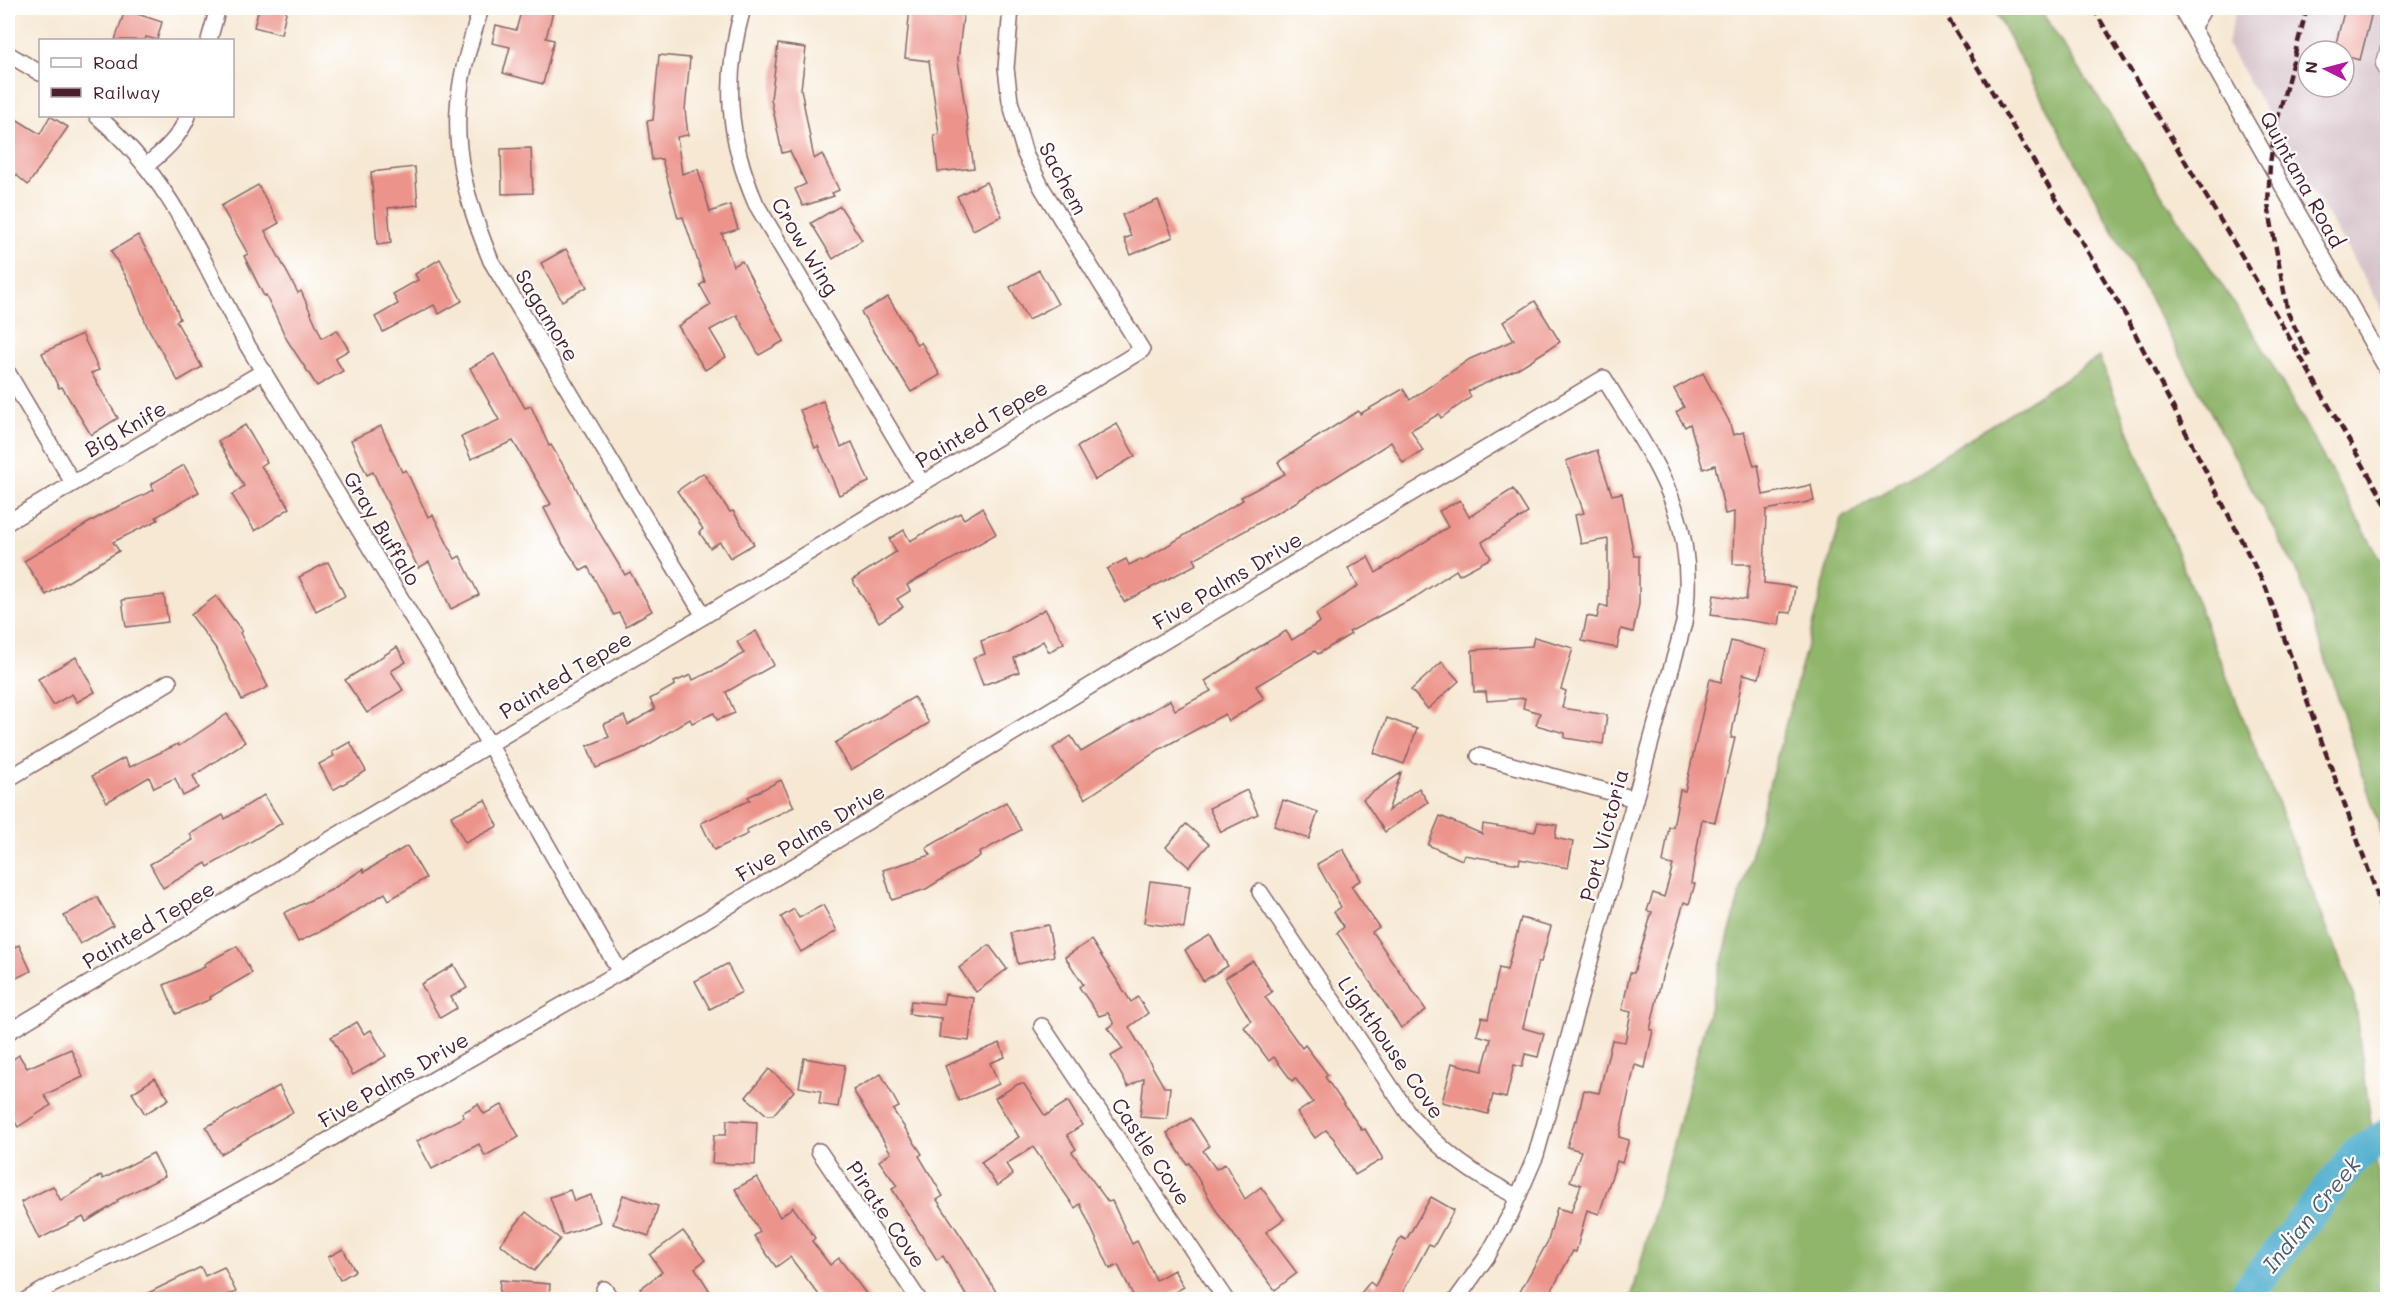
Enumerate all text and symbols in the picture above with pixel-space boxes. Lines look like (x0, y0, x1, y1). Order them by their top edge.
legend (39, 39, 234, 117)
north arrow (2296, 39, 2356, 99)
text: Road (93, 50, 138, 74)
text: N (2300, 60, 2322, 75)
text: Railway (93, 80, 160, 104)
street label: Quintana Road (2254, 106, 2352, 252)
street label: Sachem (1034, 137, 1094, 219)
street label: Crow Wing (766, 192, 846, 300)
street label: Sagamore (510, 264, 586, 366)
street label: Painted Tepee (910, 373, 1052, 473)
street label: Big Knife (79, 394, 171, 462)
street label: Gray Buffalo (338, 466, 428, 590)
street label: Five Palms Drive (1147, 525, 1307, 635)
street label: Painted Tepee (494, 624, 636, 724)
street label: Port Victoria (1572, 766, 1634, 904)
street label: Five Palms Drive (730, 777, 890, 887)
street label: Painted Tepee (77, 874, 219, 974)
street label: Lighthouse Cove (1333, 970, 1451, 1124)
street label: Five Palms Drive (313, 1025, 473, 1133)
street label: Castle Cove (1106, 1092, 1198, 1210)
water label: Indian Creek (2255, 1149, 2367, 1278)
street label: Pirate Cove (841, 1155, 933, 1273)

